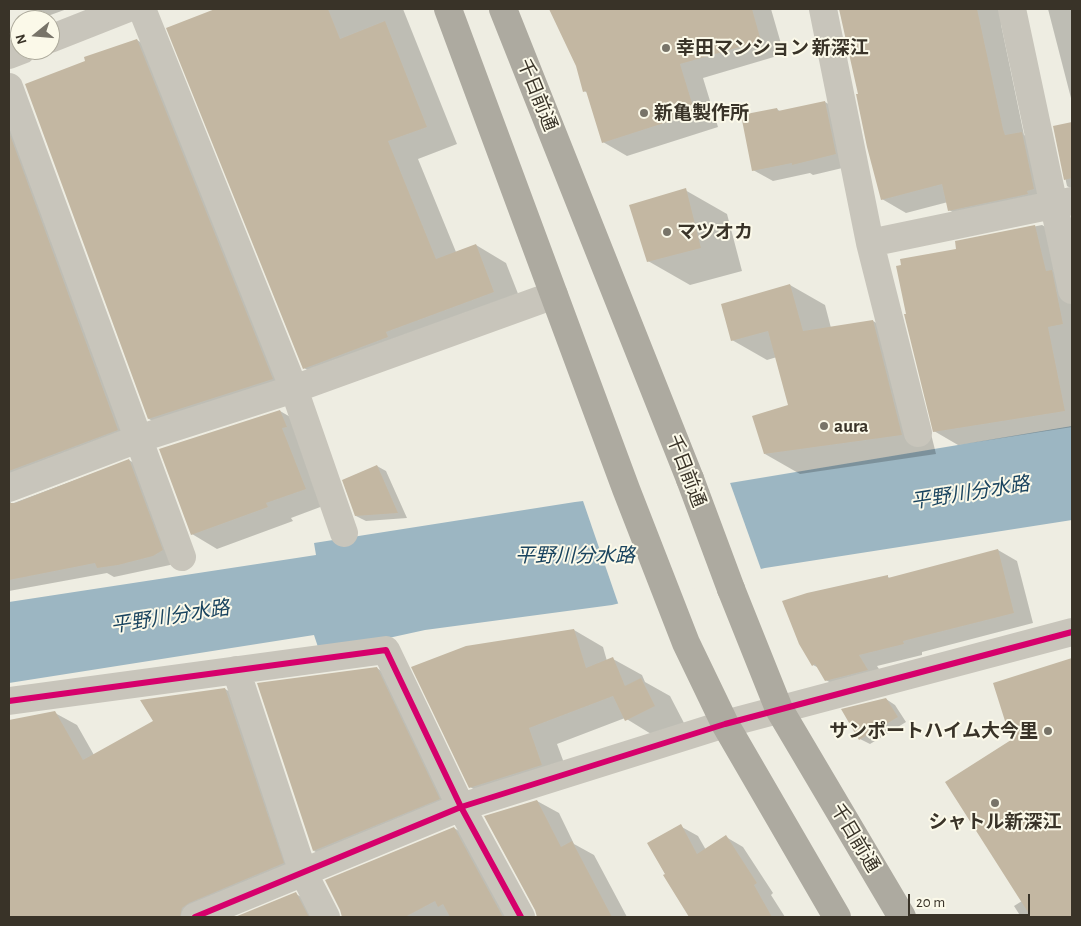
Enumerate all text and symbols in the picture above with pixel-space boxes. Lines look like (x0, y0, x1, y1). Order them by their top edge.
north arrow (10, 10, 60, 60)
text: N (13, 32, 30, 46)
place label: 幸田マンション 新深江 (676, 37, 869, 59)
marker: 幸田マンション 新深江 (660, 42, 672, 54)
street label: 千日前通 (512, 55, 562, 135)
place label: 新亀製作所 (654, 102, 749, 124)
marker: 新亀製作所 (638, 107, 650, 119)
place label: マツオカ (677, 221, 753, 243)
marker: マツオカ (661, 226, 673, 238)
place label: aura (834, 415, 869, 437)
marker: aura (818, 420, 830, 432)
street label: 千日前通 (662, 431, 710, 511)
water label: 平野川分水路 (909, 472, 1031, 514)
water label: 平野川分水路 (515, 544, 635, 568)
water label: 平野川分水路 (109, 596, 231, 638)
place label: サンポートハイム大今里 (829, 720, 1038, 742)
marker: サンポートハイム大今里 (1042, 725, 1054, 737)
marker: シャトル新深江 (989, 797, 1001, 809)
street label: 千日前通 (826, 800, 884, 876)
place label: シャトル新深江 (929, 811, 1061, 833)
scale bar (911, 884, 1034, 916)
text: 20 m (916, 895, 945, 910)

